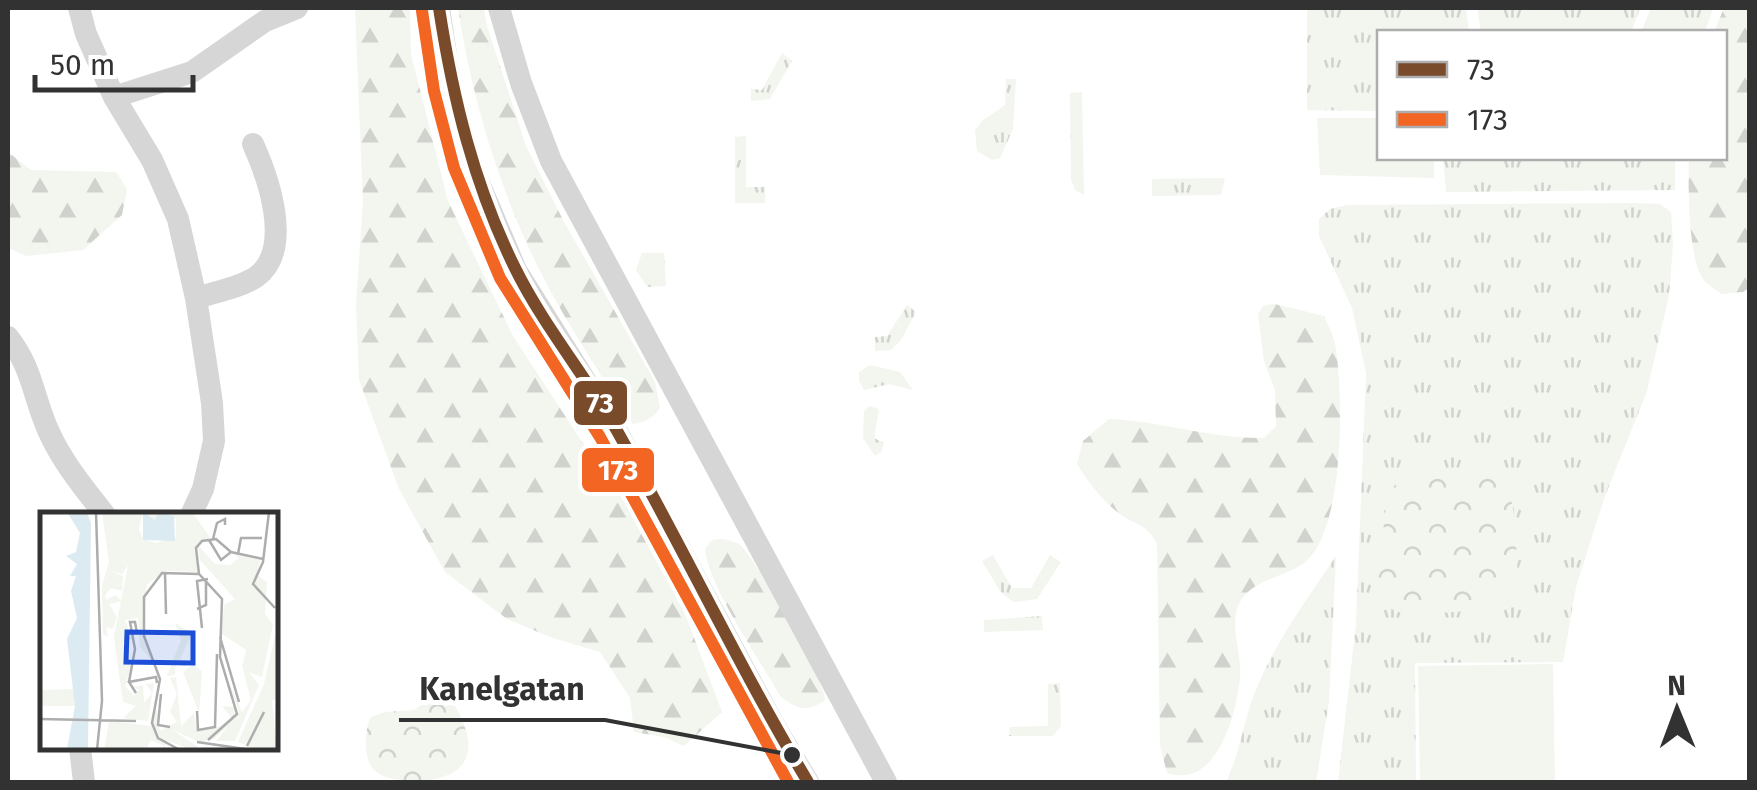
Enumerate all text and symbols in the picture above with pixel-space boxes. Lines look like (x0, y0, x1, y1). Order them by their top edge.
scale bar (35, 30, 192, 92)
legend (1377, 30, 1727, 160)
text: 50 m (50, 47, 115, 83)
text: 73 (1467, 52, 1495, 88)
text: 173 (1467, 102, 1508, 138)
line badge: 73 (572, 379, 629, 427)
text: 73 (586, 387, 614, 420)
line badge: 173 (580, 446, 656, 494)
text: 173 (598, 454, 638, 487)
inset map (40, 512, 278, 750)
callout: Kanelgatan (399, 658, 605, 720)
north arrow (1627, 660, 1727, 760)
text: N (1667, 669, 1686, 702)
text: Kanelgatan (419, 670, 585, 708)

